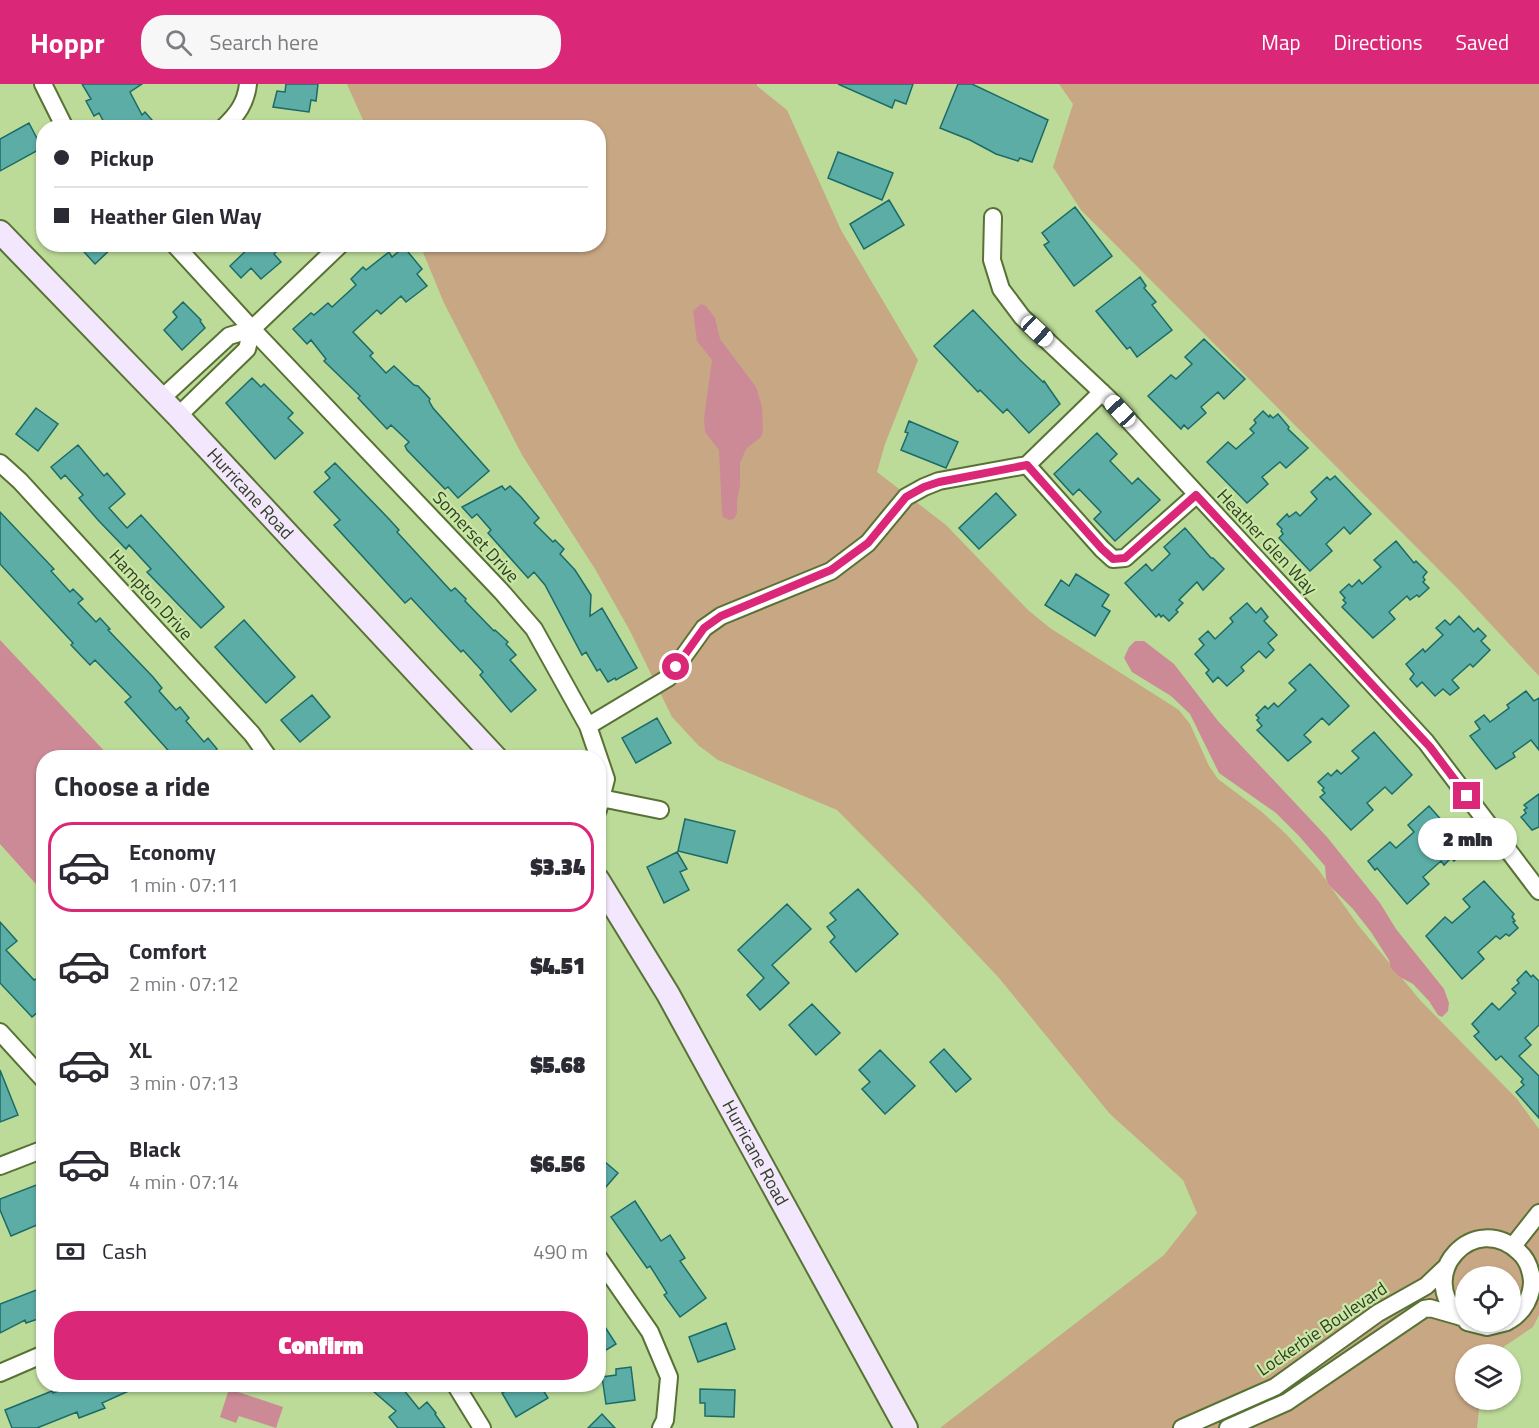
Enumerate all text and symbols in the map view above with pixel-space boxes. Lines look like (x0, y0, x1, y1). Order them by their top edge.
search box (141, 15, 561, 69)
text: Hoppr (30, 21, 105, 64)
text: Search here (210, 25, 319, 59)
icon: search (162, 26, 195, 59)
text: Map (1261, 26, 1301, 58)
text: Directions (1334, 26, 1423, 58)
text: Saved (1456, 26, 1509, 58)
text: Pickup (90, 141, 154, 175)
text: Heather Glen Way (90, 199, 261, 233)
car (1018, 312, 1056, 350)
car (1101, 392, 1139, 430)
street label: Hurricane Road (201, 441, 300, 545)
street label: Heather Glen Way (1211, 482, 1324, 601)
street label: Somerset Drive (427, 485, 526, 589)
street label: Hampton Drive (103, 543, 200, 646)
route start (662, 653, 689, 680)
text: Choose a ride (54, 765, 210, 806)
route end (1453, 782, 1480, 809)
callout: 2 min (1418, 817, 1516, 859)
text: 2 min (1443, 823, 1492, 854)
text: Economy (129, 835, 216, 869)
icon: car (57, 840, 111, 894)
text: $3.34 (530, 850, 585, 884)
text: 1 min · 07:11 (129, 869, 239, 900)
text: Comfort (129, 934, 207, 968)
icon: car (57, 939, 111, 993)
text: $4.51 (530, 949, 585, 983)
text: 2 min · 07:12 (129, 968, 239, 999)
text: XL (129, 1033, 152, 1067)
icon: car (57, 1038, 111, 1092)
text: $5.68 (530, 1048, 585, 1082)
text: 3 min · 07:13 (129, 1067, 239, 1098)
street label: Hurricane Road (716, 1095, 795, 1210)
text: Black (129, 1132, 181, 1166)
icon: car (57, 1137, 111, 1191)
text: $6.56 (530, 1147, 585, 1181)
text: 4 min · 07:14 (129, 1166, 239, 1197)
text: Cash (102, 1234, 147, 1268)
icon: cash (54, 1235, 87, 1268)
text: 490 m (533, 1236, 588, 1267)
map controls (1455, 1266, 1521, 1410)
button: locate (1455, 1266, 1521, 1332)
street label: Lockerbie Boulevard (1251, 1275, 1392, 1382)
button: Confirm (54, 1311, 588, 1380)
button: layers (1455, 1344, 1521, 1410)

